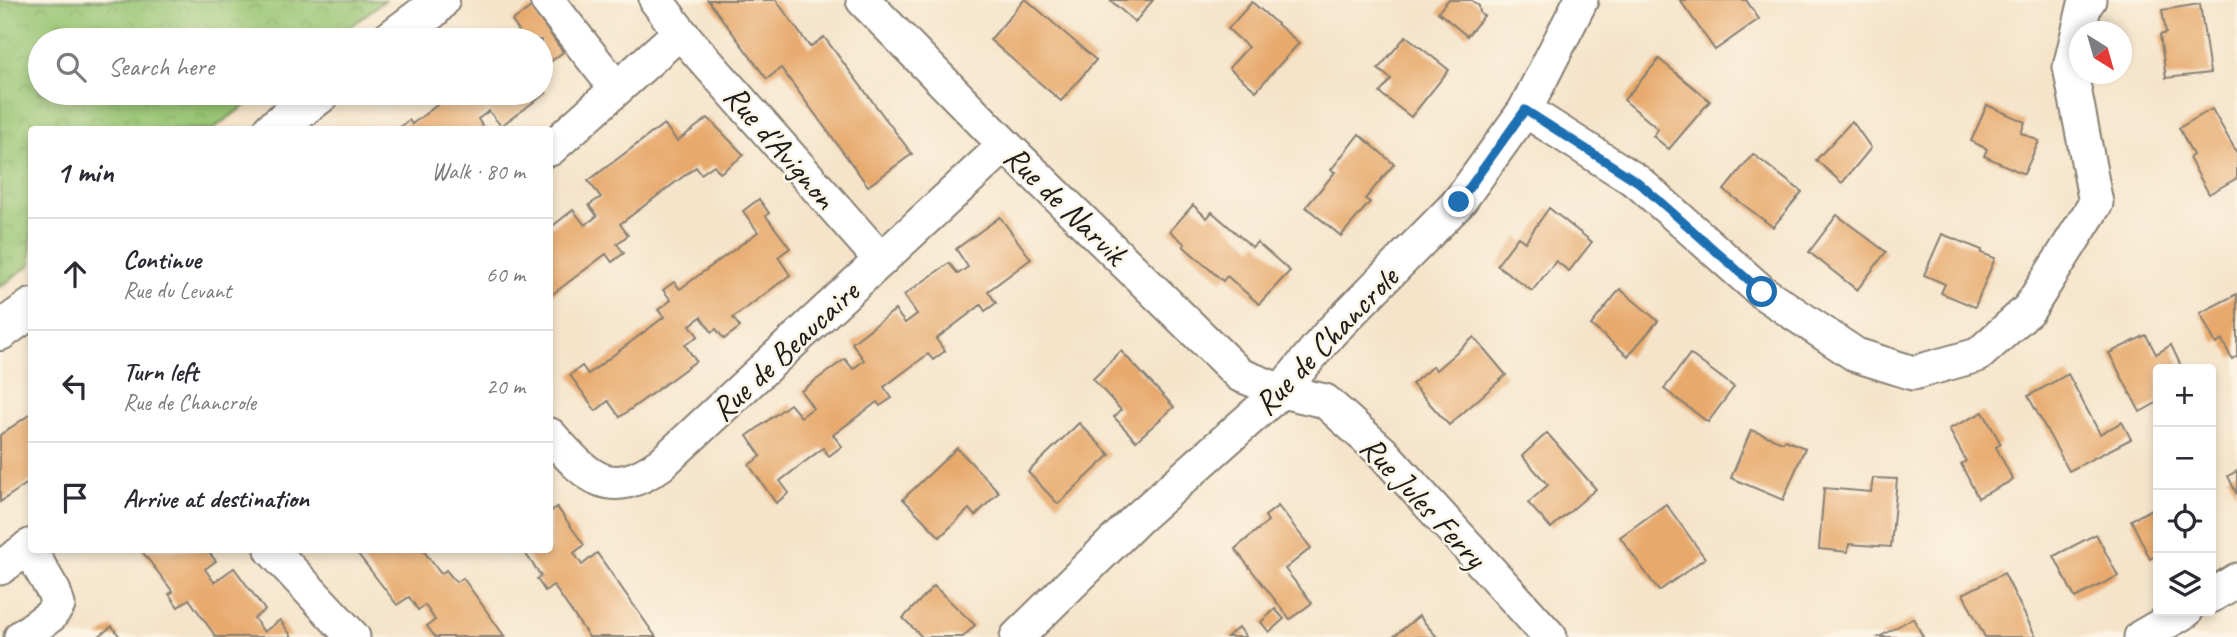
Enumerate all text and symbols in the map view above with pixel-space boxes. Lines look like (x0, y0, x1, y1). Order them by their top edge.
north arrow (2069, 21, 2132, 84)
search box (28, 28, 553, 105)
icon: search (52, 48, 90, 86)
text: Search here (108, 50, 214, 83)
street label: Rue d'Avignon (715, 76, 847, 218)
street label: Rue de Narvik (995, 136, 1138, 276)
text: 1 min (56, 153, 113, 191)
text: Walk · 80 m (432, 157, 525, 186)
route end (1443, 186, 1474, 217)
text: Continue (123, 243, 201, 276)
icon: ahead (56, 255, 94, 293)
street label: Rue de Chancrole (1244, 256, 1409, 424)
text: 60 m (486, 260, 525, 289)
street label: Rue de Beaucaire (702, 270, 869, 430)
text: Rue du Levant (123, 276, 231, 305)
route start (1746, 276, 1777, 307)
text: Turn left (123, 355, 198, 388)
map controls (2153, 364, 2216, 616)
button: + (2153, 364, 2216, 427)
icon: left (56, 367, 94, 405)
text: 20 m (486, 372, 525, 401)
text: Rue de Chancrole (123, 388, 256, 417)
street label: Rue Jules Ferry (1351, 427, 1497, 579)
button: − (2153, 427, 2216, 490)
icon: arrive (56, 479, 94, 517)
text: Arrive at destination (123, 482, 309, 515)
button: locate (2153, 490, 2216, 553)
button: layers (2153, 553, 2216, 616)

